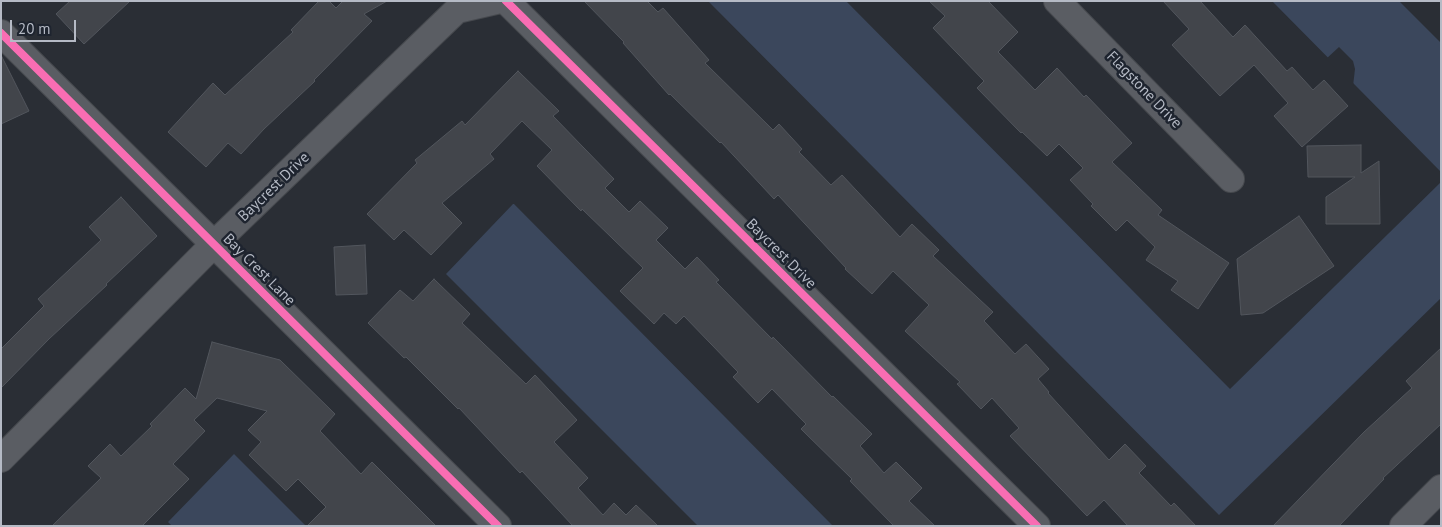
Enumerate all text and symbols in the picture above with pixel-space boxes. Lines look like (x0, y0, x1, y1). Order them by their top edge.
scale bar (12, 10, 79, 42)
text: 20 m (18, 19, 51, 38)
street label: Flagstone Drive (1103, 48, 1185, 132)
street label: Baycrest Drive (235, 149, 313, 225)
street label: Baycrest Drive (742, 215, 820, 293)
street label: Bay Crest Lane (219, 230, 299, 310)

